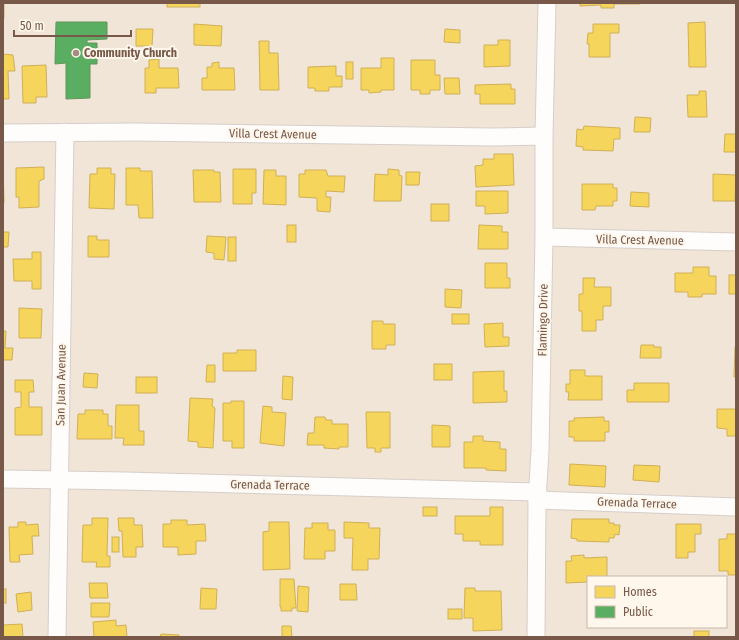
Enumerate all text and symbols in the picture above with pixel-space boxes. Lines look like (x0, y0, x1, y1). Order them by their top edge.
scale bar (14, 12, 131, 38)
text: 50 m (20, 19, 44, 33)
place label: Community Church (84, 46, 177, 60)
marker: Community Church (71, 48, 81, 58)
street label: Villa Crest Avenue (229, 126, 317, 142)
street label: Villa Crest Avenue (596, 232, 684, 248)
street label: Flamingo Drive (535, 283, 551, 356)
street label: San Juan Avenue (53, 344, 69, 426)
street label: Grenada Terrace (230, 477, 310, 493)
street label: Grenada Terrace (597, 495, 677, 511)
legend (587, 576, 727, 628)
text: Homes (623, 585, 657, 599)
text: Public (623, 605, 653, 619)

